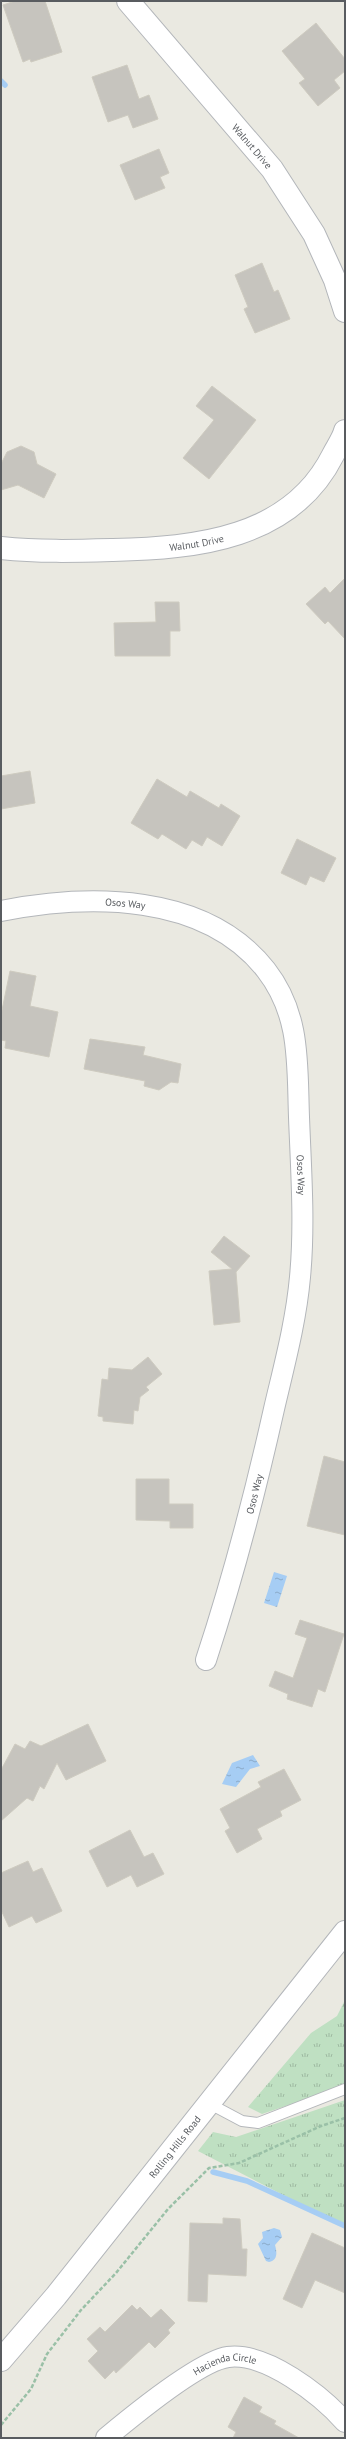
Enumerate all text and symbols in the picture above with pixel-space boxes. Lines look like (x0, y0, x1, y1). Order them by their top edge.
street label: Walnut Drive (229, 121, 275, 172)
street label: Walnut Drive (169, 532, 225, 554)
street label: Osos Way (105, 896, 147, 912)
street label: Osos Way (294, 1154, 308, 1196)
street label: Osos Way (243, 1473, 266, 1515)
street label: Rolling Hills Road (146, 2113, 204, 2181)
street label: Hacienda Circle (191, 2351, 258, 2378)

